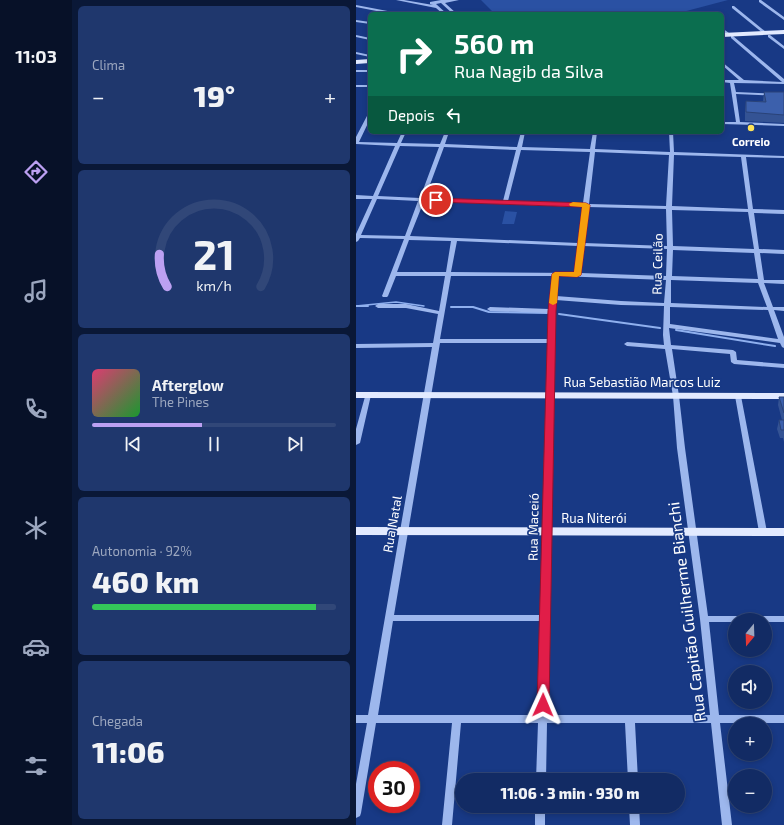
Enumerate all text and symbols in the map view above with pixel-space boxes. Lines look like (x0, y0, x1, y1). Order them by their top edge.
text: 560 m (454, 26, 534, 60)
icon: right (388, 28, 440, 80)
text: 11:03 (15, 45, 57, 67)
text: Clima (92, 57, 125, 73)
text: Rua Nagib da Silva (454, 60, 604, 82)
text: 19° (194, 77, 235, 113)
text: − (92, 83, 105, 109)
text: + (324, 83, 336, 109)
icon: left (443, 104, 465, 126)
text: Depois (388, 106, 435, 124)
marker: Correio (746, 123, 756, 133)
place label: Correio (732, 135, 770, 148)
icon: directions (22, 158, 50, 186)
pin (419, 183, 453, 217)
icon: arrive (425, 189, 447, 211)
text: 21 (193, 227, 235, 277)
street label: Rua Ceilão (648, 233, 666, 295)
text: km/h (196, 276, 232, 293)
icon: music (22, 277, 50, 305)
street label: Rua Sebastião Marcos Luiz (563, 374, 721, 390)
text: Afterglow (152, 376, 224, 394)
text: The Pines (152, 394, 209, 410)
icon: phone (22, 395, 50, 423)
icon: previous (122, 433, 144, 455)
icon: pause (203, 433, 225, 455)
icon: next (284, 433, 306, 455)
street label: Rua Maceió (524, 493, 542, 561)
street label: Rua Natal (379, 494, 405, 554)
street label: Rua Capitão Guilherme Bianchi (663, 501, 709, 723)
street label: Rua Niterói (561, 510, 627, 526)
icon: climate (22, 514, 50, 542)
text: Autonomia · 92% (92, 543, 192, 559)
text: 460 km (92, 563, 199, 599)
north arrow (728, 613, 772, 657)
map controls (728, 613, 772, 813)
icon: car (22, 633, 50, 661)
button: sound (728, 665, 772, 709)
position arrow (522, 684, 564, 726)
text: Chegada (92, 713, 143, 729)
button: + (728, 717, 772, 761)
text: 11:06 (92, 733, 164, 769)
icon: filters (22, 752, 50, 780)
speed limit sign: 30 (368, 761, 420, 813)
button: − (728, 769, 772, 813)
text: 11:06 · 3 min · 930 m (500, 784, 640, 802)

